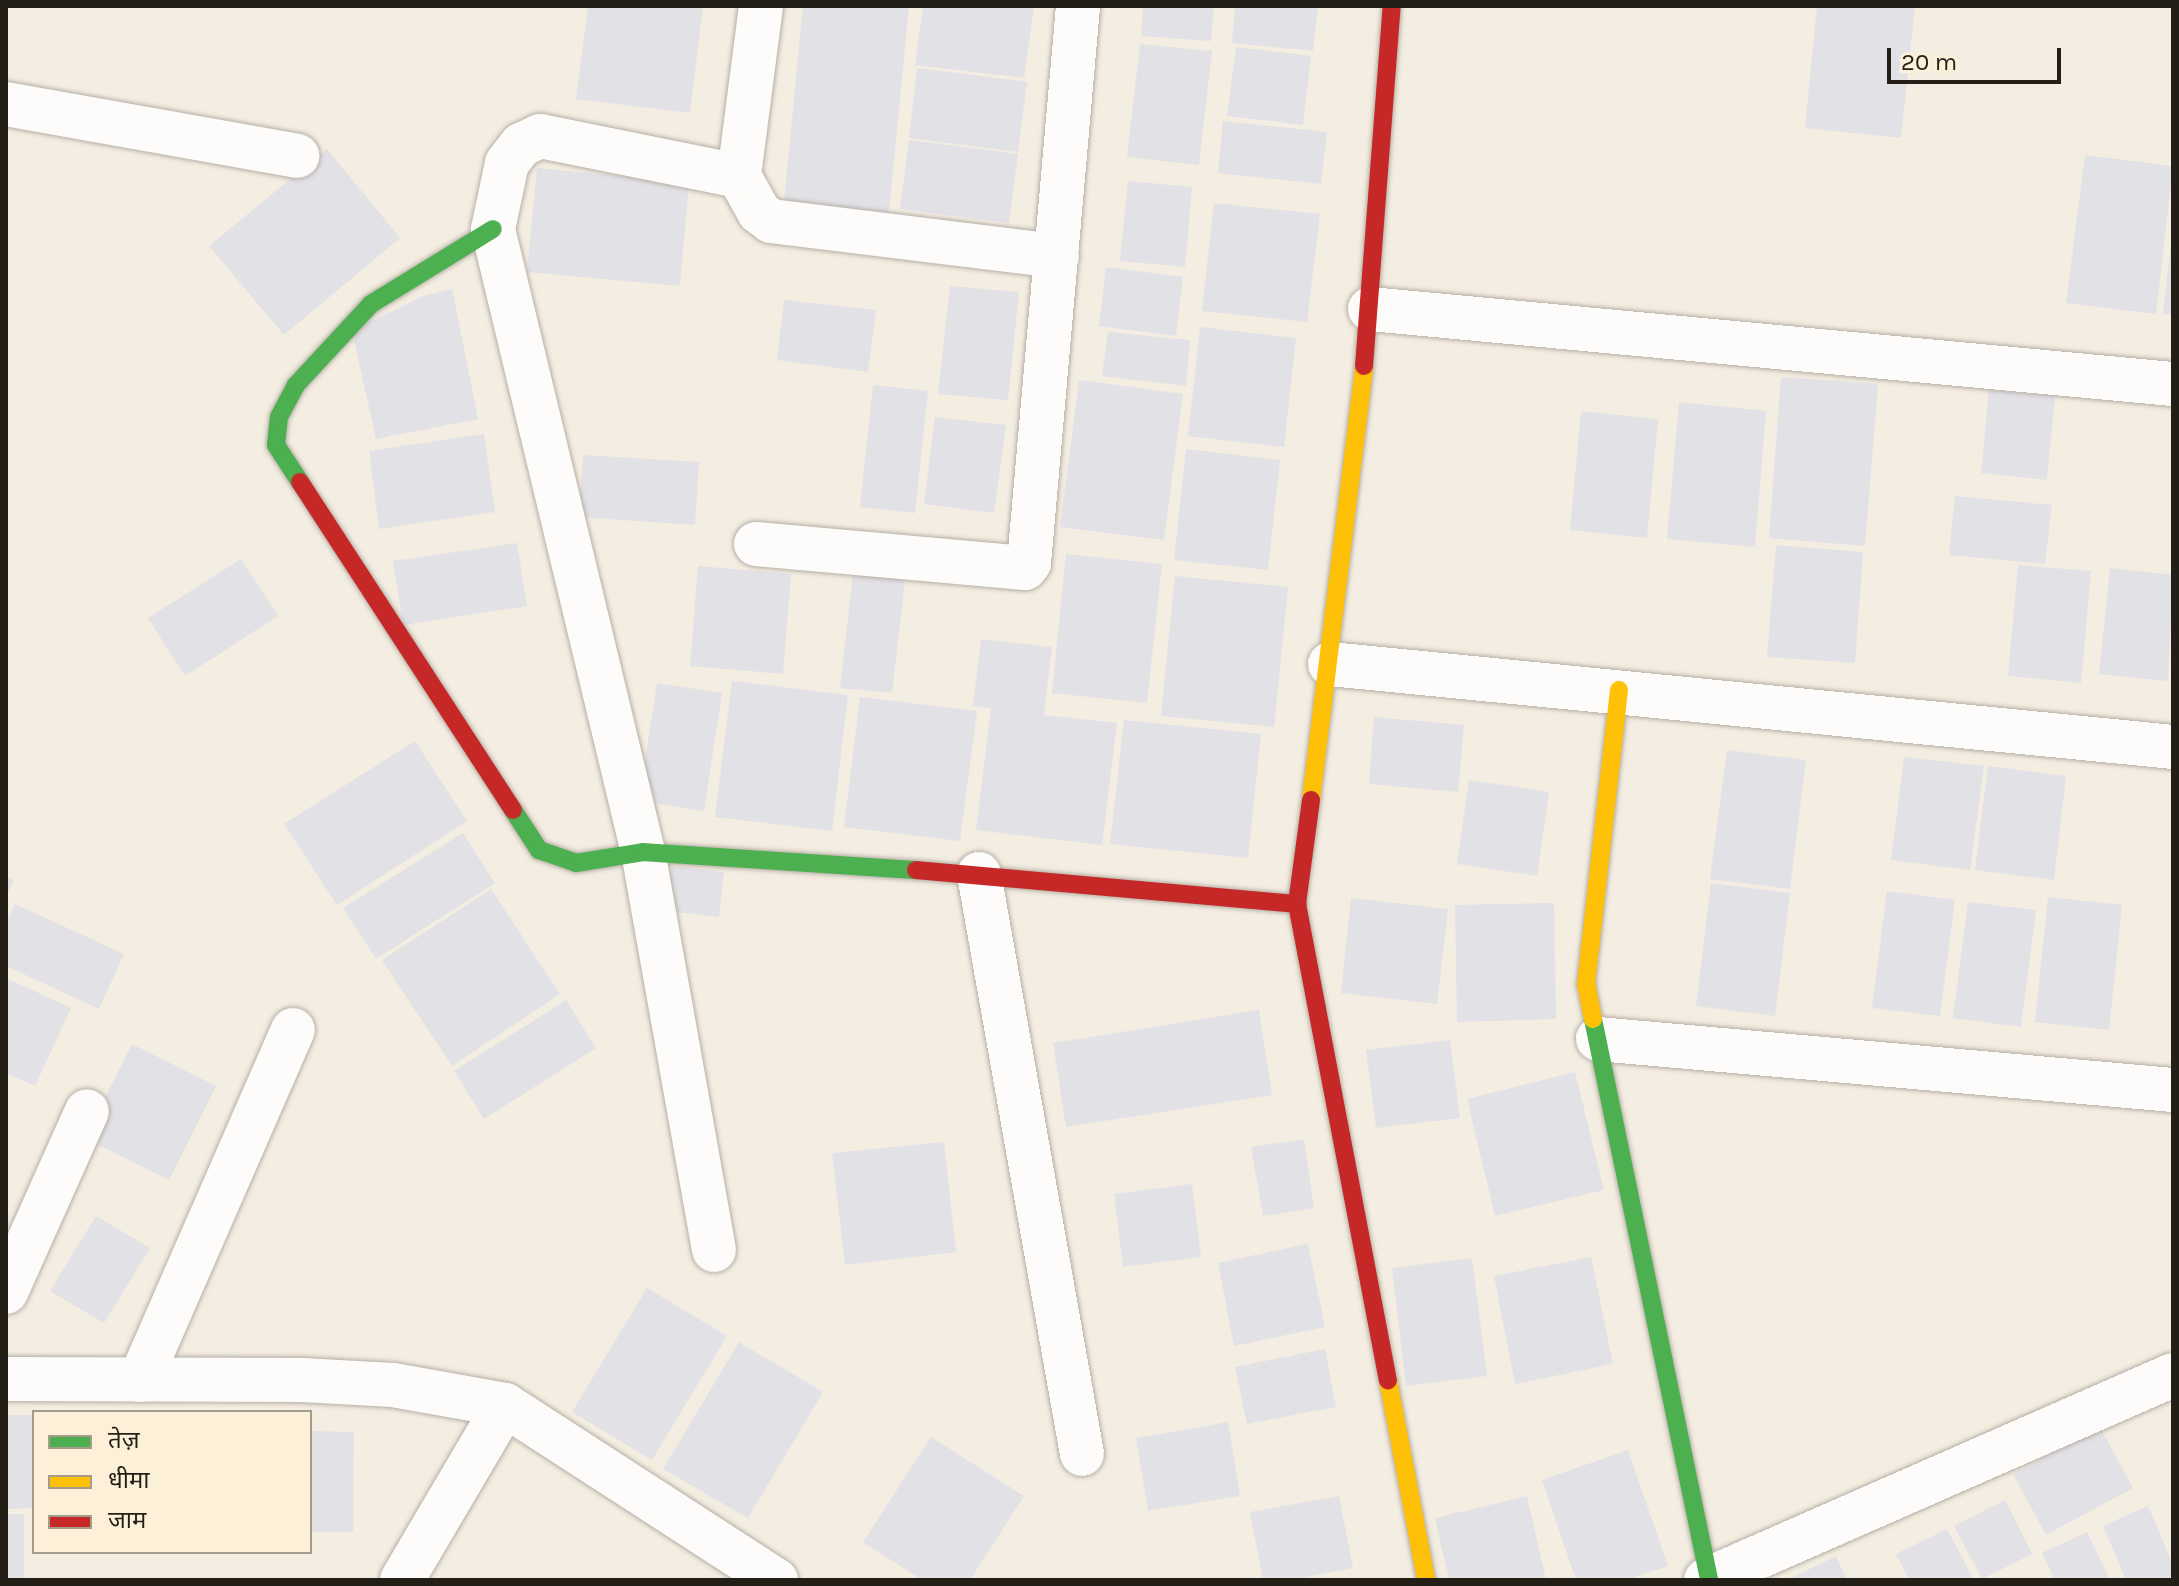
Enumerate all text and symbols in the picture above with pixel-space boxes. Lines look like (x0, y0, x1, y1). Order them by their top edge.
scale bar (1891, 32, 2065, 82)
text: 20 m (1901, 48, 1957, 76)
legend (32, 1410, 312, 1554)
text: तेज़ (108, 1426, 140, 1454)
text: धीमा (108, 1466, 150, 1494)
text: जाम (108, 1506, 146, 1534)

